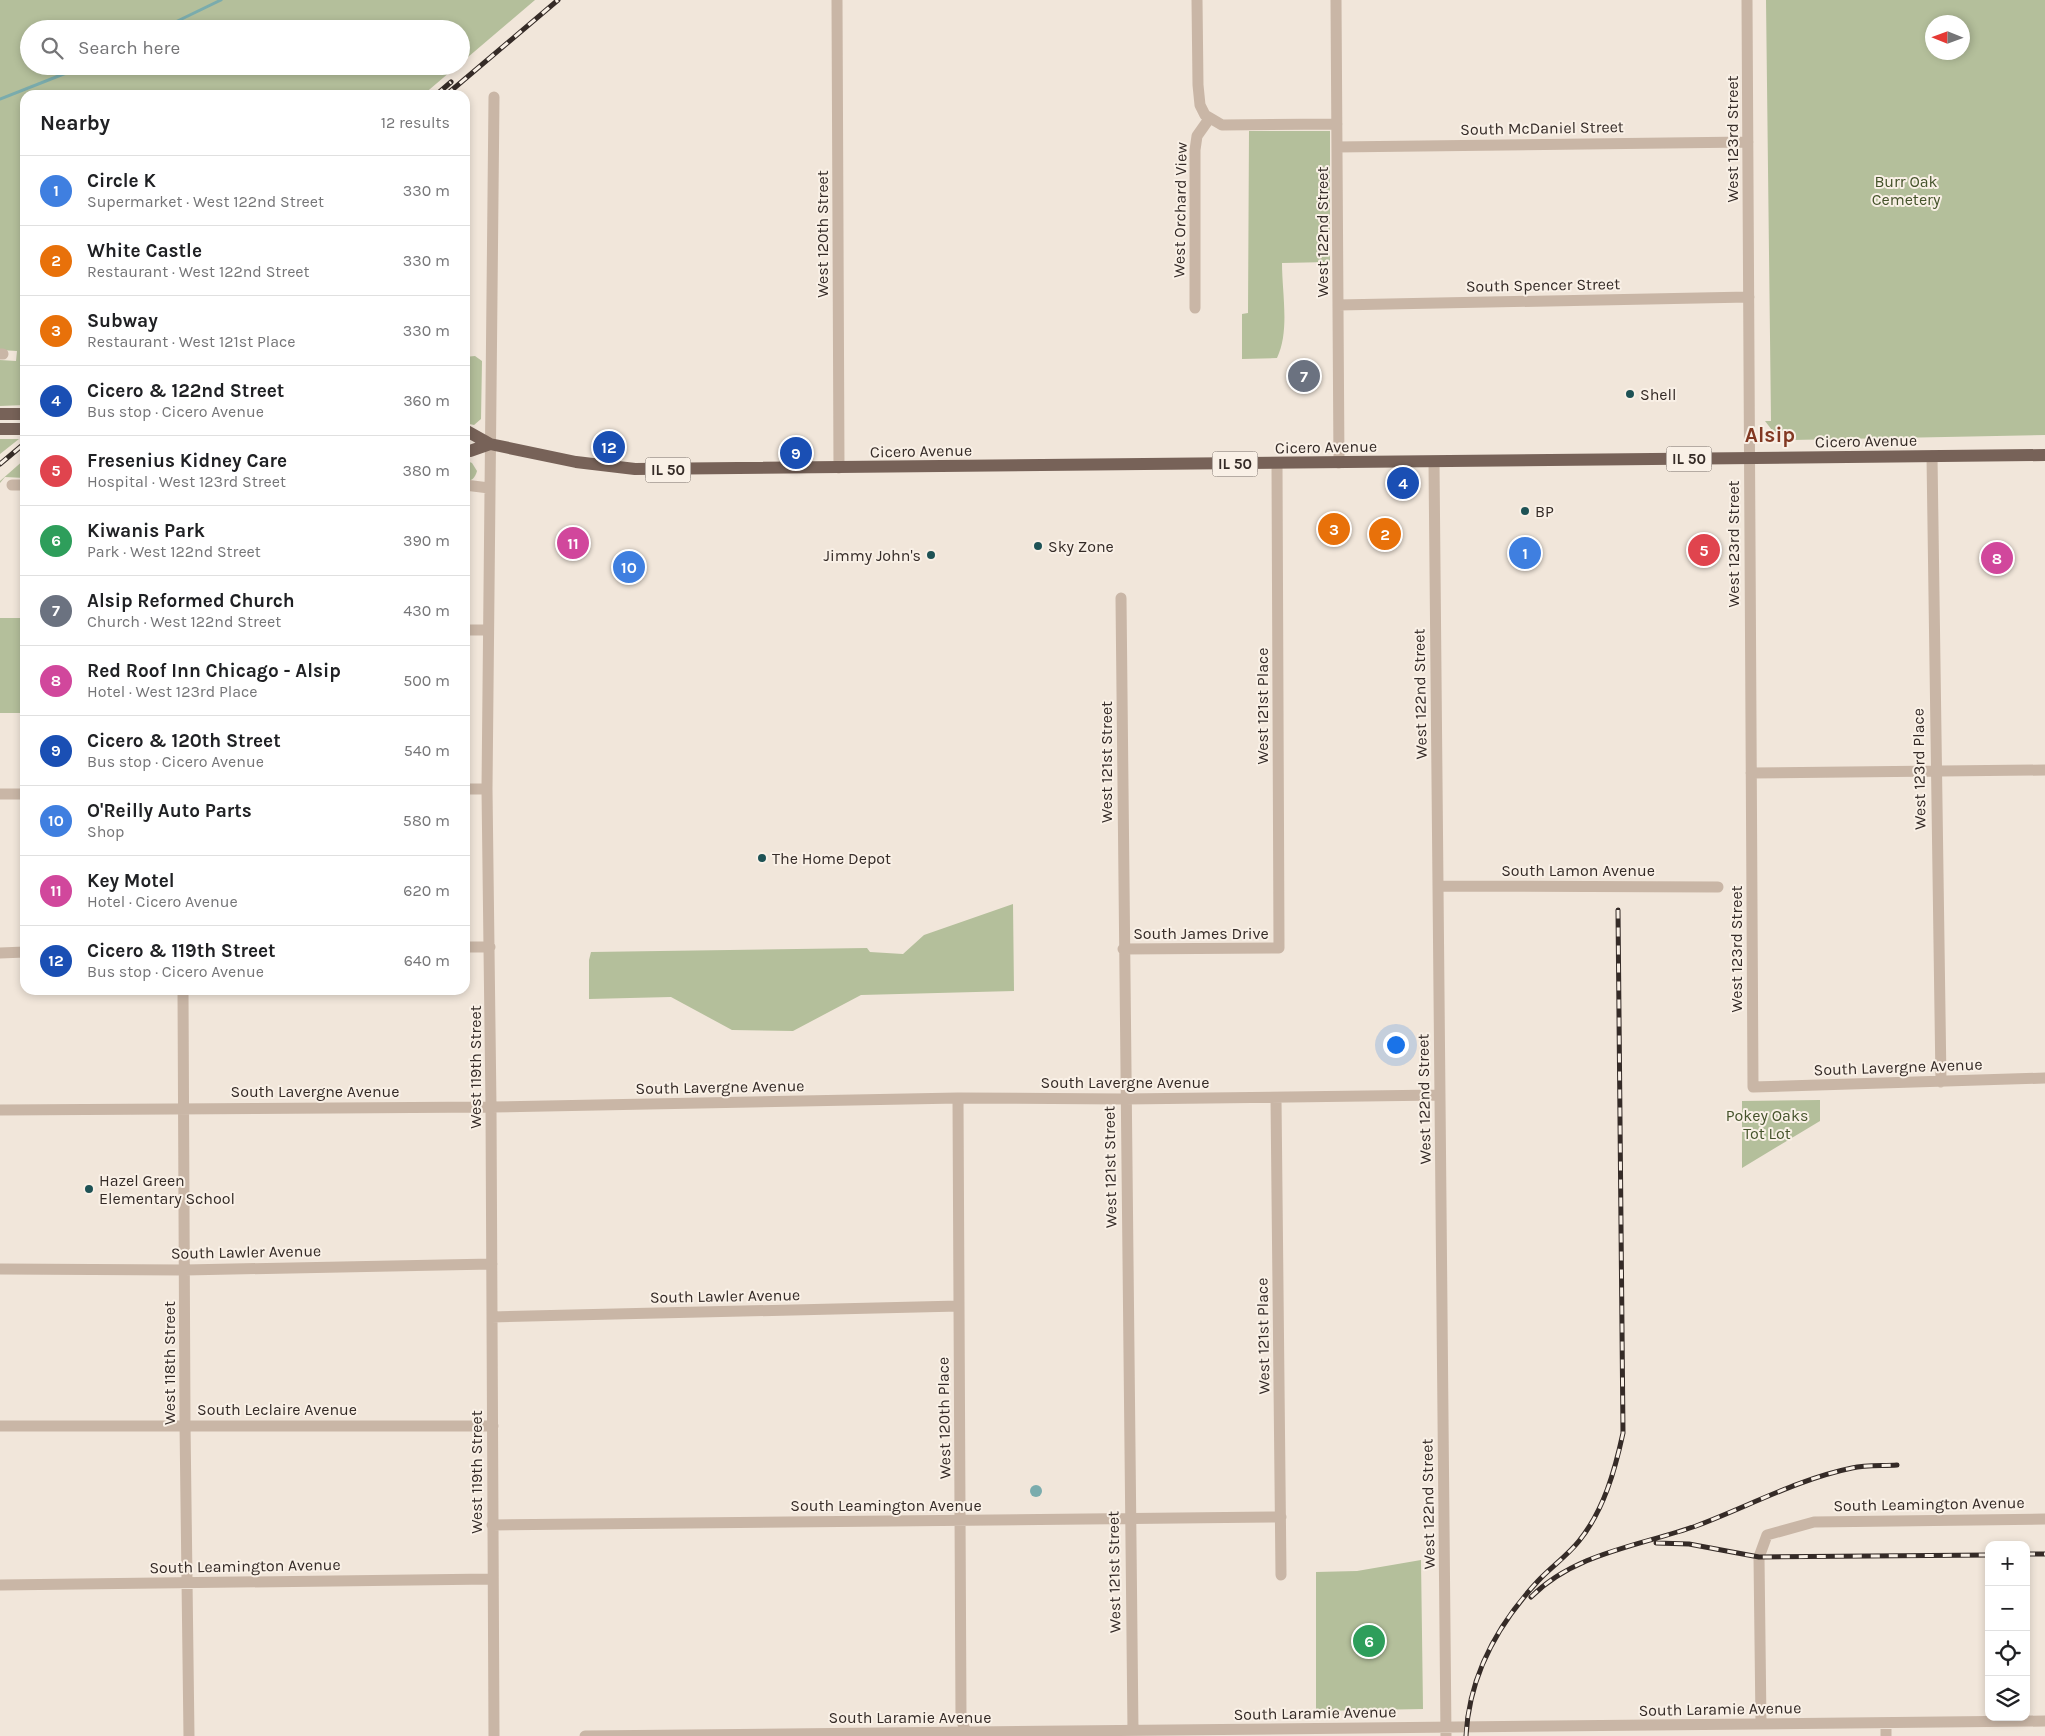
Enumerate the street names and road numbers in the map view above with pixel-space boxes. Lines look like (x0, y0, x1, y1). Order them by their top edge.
street label: West 123rd Street (1723, 75, 1742, 203)
street label: South McDaniel Street (1460, 117, 1624, 139)
street label: West Orchard View (1169, 142, 1191, 278)
street label: West 122nd Street (1313, 167, 1332, 297)
street label: West 120th Street (813, 170, 832, 298)
street label: South Spencer Street (1466, 274, 1620, 296)
street label: Cicero Avenue (1815, 431, 1917, 451)
street label: Cicero Avenue (1275, 437, 1377, 457)
street label: Cicero Avenue (870, 441, 972, 461)
road number: IL 50 (1666, 446, 1712, 472)
road number: IL 50 (1212, 452, 1258, 476)
road number: IL 50 (646, 458, 690, 482)
street label: West 123rd Street (1724, 480, 1743, 608)
street label: West 122nd Street (1409, 628, 1431, 760)
street label: West 121st Place (1253, 648, 1272, 764)
street label: West 121st Street (1097, 701, 1116, 823)
street label: West 123rd Place (1908, 708, 1930, 830)
street label: South Lamon Avenue (1501, 861, 1655, 880)
street label: West 123rd Street (1727, 885, 1746, 1013)
street label: South James Drive (1133, 924, 1269, 943)
street label: West 119th Street (466, 1005, 485, 1129)
street label: West 122nd Street (1413, 1033, 1435, 1165)
street label: South Lavergne Avenue (1813, 1055, 1983, 1079)
street label: South Lavergne Avenue (1040, 1073, 1210, 1092)
street label: South Lavergne Avenue (635, 1076, 805, 1098)
street label: South Lavergne Avenue (230, 1082, 400, 1101)
street label: West 121st Street (1099, 1106, 1121, 1228)
street label: South Lawler Avenue (171, 1241, 321, 1263)
street label: West 121st Place (1252, 1277, 1274, 1395)
street label: South Lawler Avenue (650, 1285, 800, 1307)
street label: West 118th Street (160, 1301, 179, 1425)
street label: West 120th Place (933, 1357, 955, 1479)
street label: South Leclaire Avenue (197, 1400, 357, 1419)
street label: West 119th Street (467, 1410, 486, 1534)
street label: West 122nd Street (1417, 1438, 1439, 1570)
street label: South Leamington Avenue (1833, 1493, 2025, 1515)
street label: South Leamington Avenue (790, 1496, 982, 1515)
street label: West 121st Street (1103, 1511, 1125, 1633)
street label: South Leamington Avenue (149, 1555, 341, 1577)
street label: South Laramie Avenue (1638, 1698, 1802, 1720)
street label: South Laramie Avenue (1233, 1702, 1397, 1724)
street label: South Laramie Avenue (829, 1708, 991, 1727)

